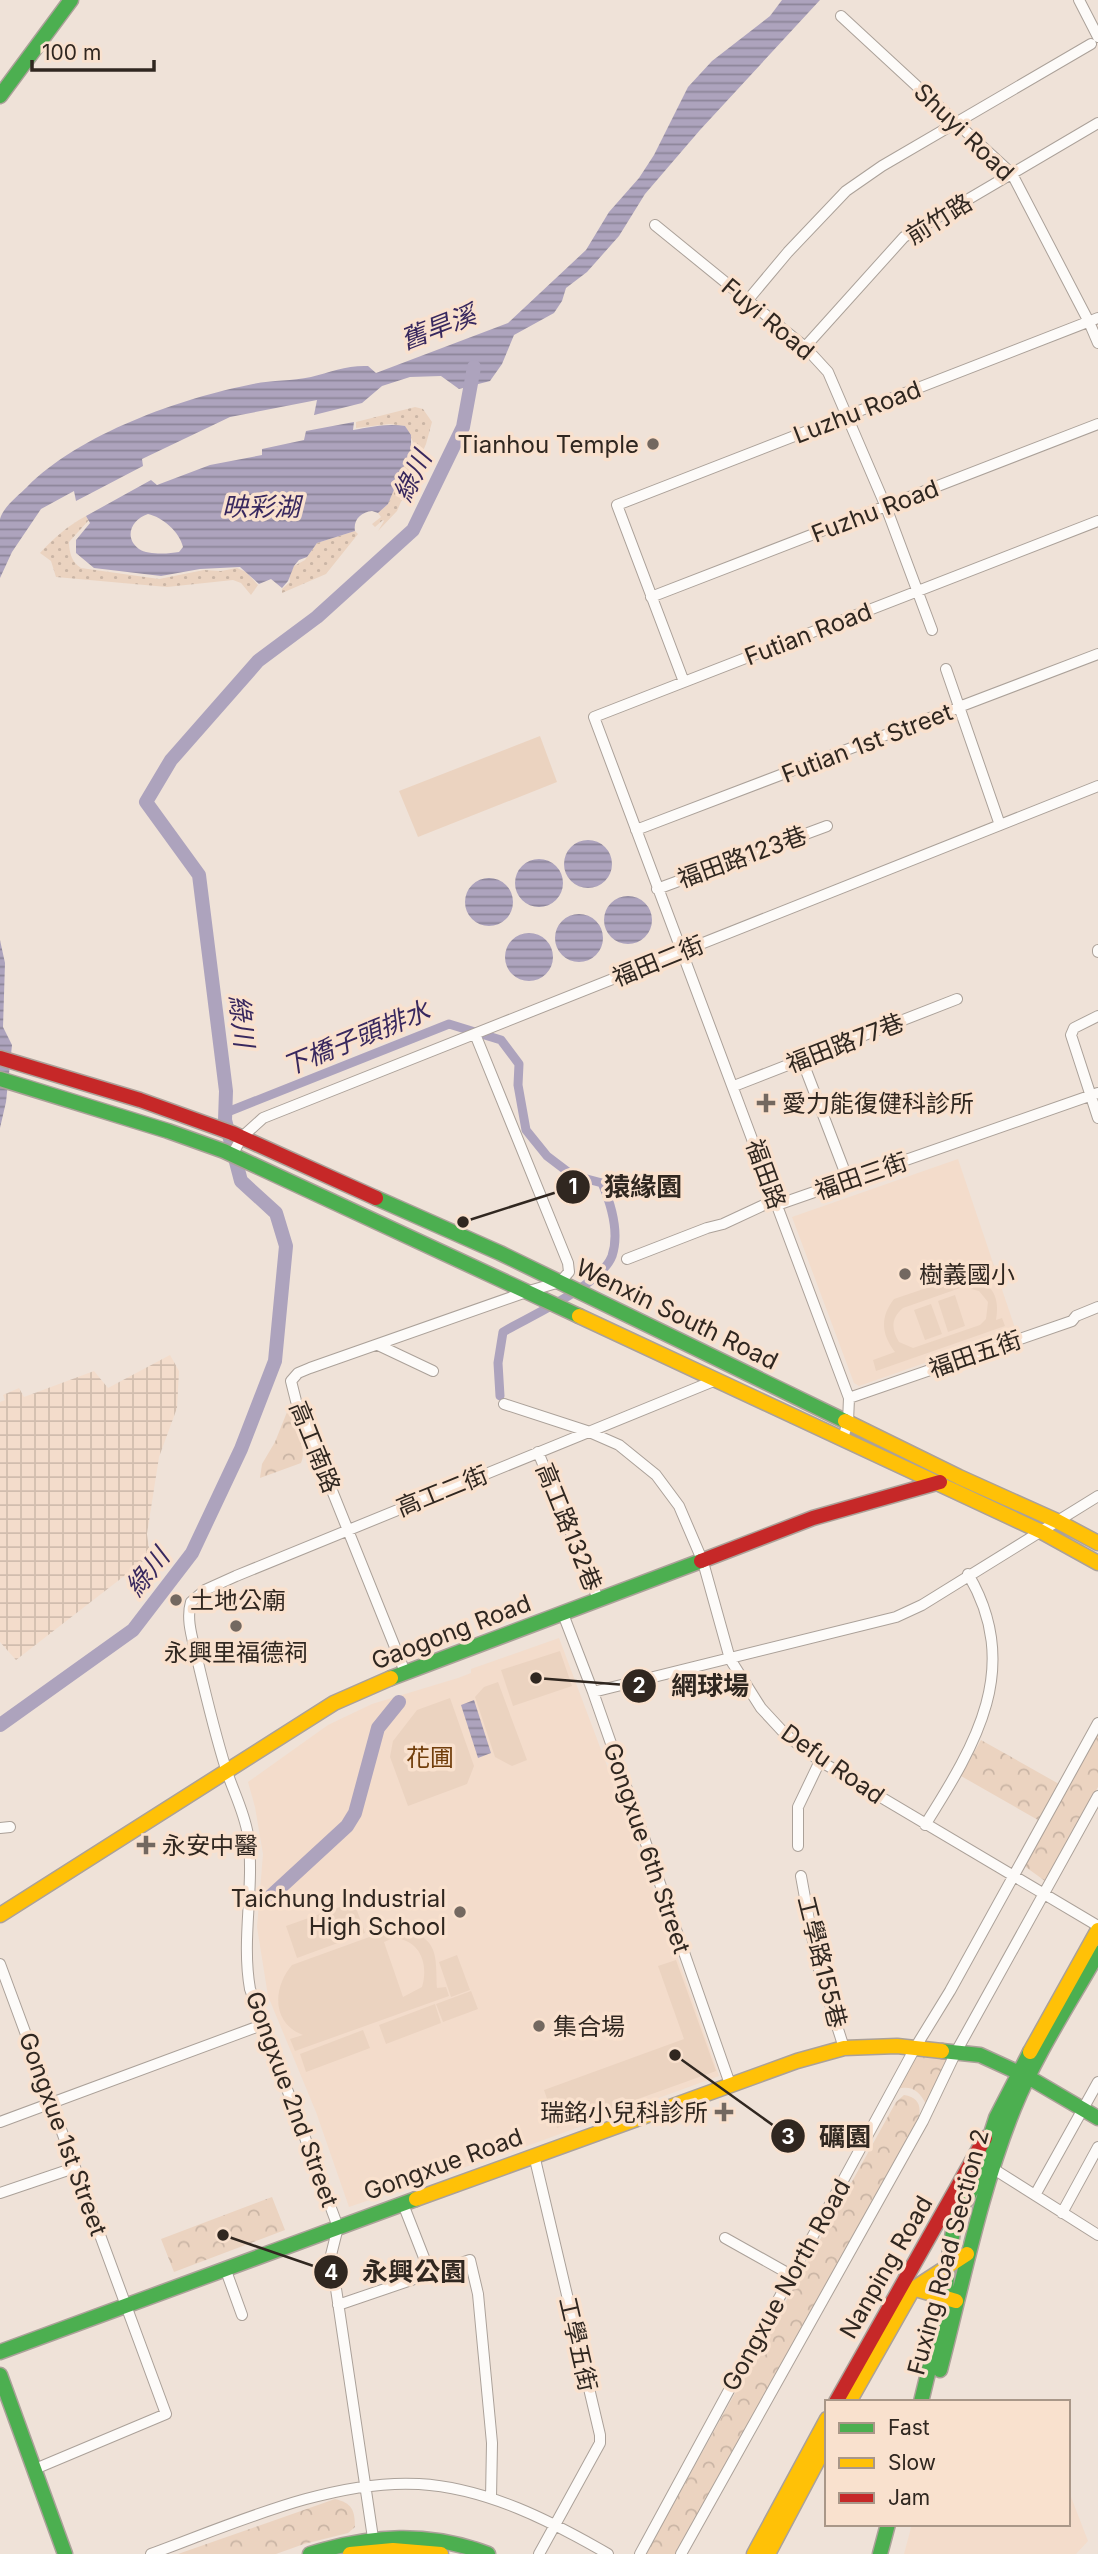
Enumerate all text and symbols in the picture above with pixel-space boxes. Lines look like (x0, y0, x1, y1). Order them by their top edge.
scale bar (32, 28, 154, 72)
text: 100 m (42, 40, 101, 65)
street label: Shuyi Road (908, 77, 1020, 187)
street label: 前竹路 (901, 188, 977, 250)
street label: Fuyi Road (716, 272, 820, 366)
water label: 舊旱溪 (396, 297, 484, 355)
street label: Luzhu Road (789, 374, 925, 450)
place label: Tianhou Temple (457, 430, 639, 459)
marker: Tianhou Temple (645, 436, 661, 452)
water label: 綠川 (387, 443, 439, 506)
street label: Fuzhu Road (807, 473, 943, 549)
water label: 映彩湖 (222, 491, 304, 522)
street label: Futian Road (740, 597, 876, 671)
street label: Futian 1st Street (778, 697, 957, 789)
street label: 福田路123巷 (674, 820, 810, 894)
street label: 福田二街 (608, 930, 708, 992)
water label: 綠川 (223, 993, 261, 1052)
water label: 下橋子頭排水 (278, 994, 435, 1082)
street label: 福田路77巷 (782, 1007, 908, 1079)
place label: 愛力能復健科診所 (782, 1089, 974, 1118)
marker: 愛力能復健科診所 (756, 1093, 776, 1113)
street label: 福田路 (740, 1135, 792, 1213)
street label: 福田三街 (811, 1147, 911, 1205)
callout: 猿緣園 (555, 1163, 696, 1210)
text: 猿緣園 (604, 1171, 682, 1202)
text: 1 (568, 1174, 578, 1199)
street label: Wenxin South Road (571, 1253, 783, 1375)
place label: 樹義國小 (919, 1260, 1015, 1289)
marker: 樹義國小 (897, 1266, 913, 1282)
street label: 福田五街 (925, 1325, 1025, 1383)
street label: 高工南路 (284, 1397, 346, 1497)
street label: 高工路132巷 (530, 1459, 608, 1595)
street label: 高工二街 (392, 1460, 492, 1522)
water label: 綠川 (119, 1540, 177, 1602)
place label: 土地公廟 (190, 1586, 286, 1615)
street label: Gaogong Road (367, 1588, 535, 1676)
marker: 土地公廟 (168, 1592, 184, 1608)
marker: 永興里福德祠 (228, 1618, 244, 1634)
place label: 永興里福德祠 (164, 1638, 308, 1667)
callout: 網球場 (622, 1662, 763, 1709)
text: 網球場 (671, 1670, 749, 1701)
text: 2 (632, 1673, 646, 1698)
street label: Defu Road (776, 1718, 890, 1810)
street label: Gongxue 6th Street (597, 1739, 697, 1957)
park label: 花圃 (406, 1743, 454, 1772)
place label: 永安中醫 (162, 1831, 258, 1860)
marker: 永安中醫 (136, 1835, 156, 1855)
place label: Taichung Industrial High School (231, 1884, 446, 1941)
street label: 工學路155巷 (792, 1893, 852, 2031)
marker: Taichung Industrial High School (452, 1904, 468, 1920)
street label: Gongxue 2nd Street (240, 1987, 345, 2211)
place label: 集合場 (553, 2012, 625, 2041)
marker: 集合場 (531, 2018, 547, 2034)
street label: Gongxue 1st Street (13, 2029, 113, 2240)
place label: 瑞銘小兒科診所 (540, 2098, 708, 2127)
marker: 瑞銘小兒科診所 (714, 2102, 734, 2122)
callout: 礪園 (770, 2113, 885, 2160)
text: 礪園 (819, 2121, 871, 2152)
street label: Gongxue Road (360, 2122, 526, 2206)
text: 3 (781, 2124, 795, 2149)
street label: Fuxing Road Section 2 (901, 2126, 995, 2378)
street label: Gongxue North Road (716, 2174, 856, 2396)
street label: Nanping Road (833, 2191, 939, 2343)
callout: 永興公園 (313, 2249, 480, 2296)
text: 永興公園 (362, 2256, 466, 2287)
text: 4 (324, 2260, 338, 2285)
street label: 工學五街 (553, 2294, 603, 2394)
legend (825, 2400, 1070, 2526)
text: Fast (888, 2415, 930, 2440)
text: Slow (888, 2450, 936, 2475)
text: Jam (888, 2485, 930, 2510)

